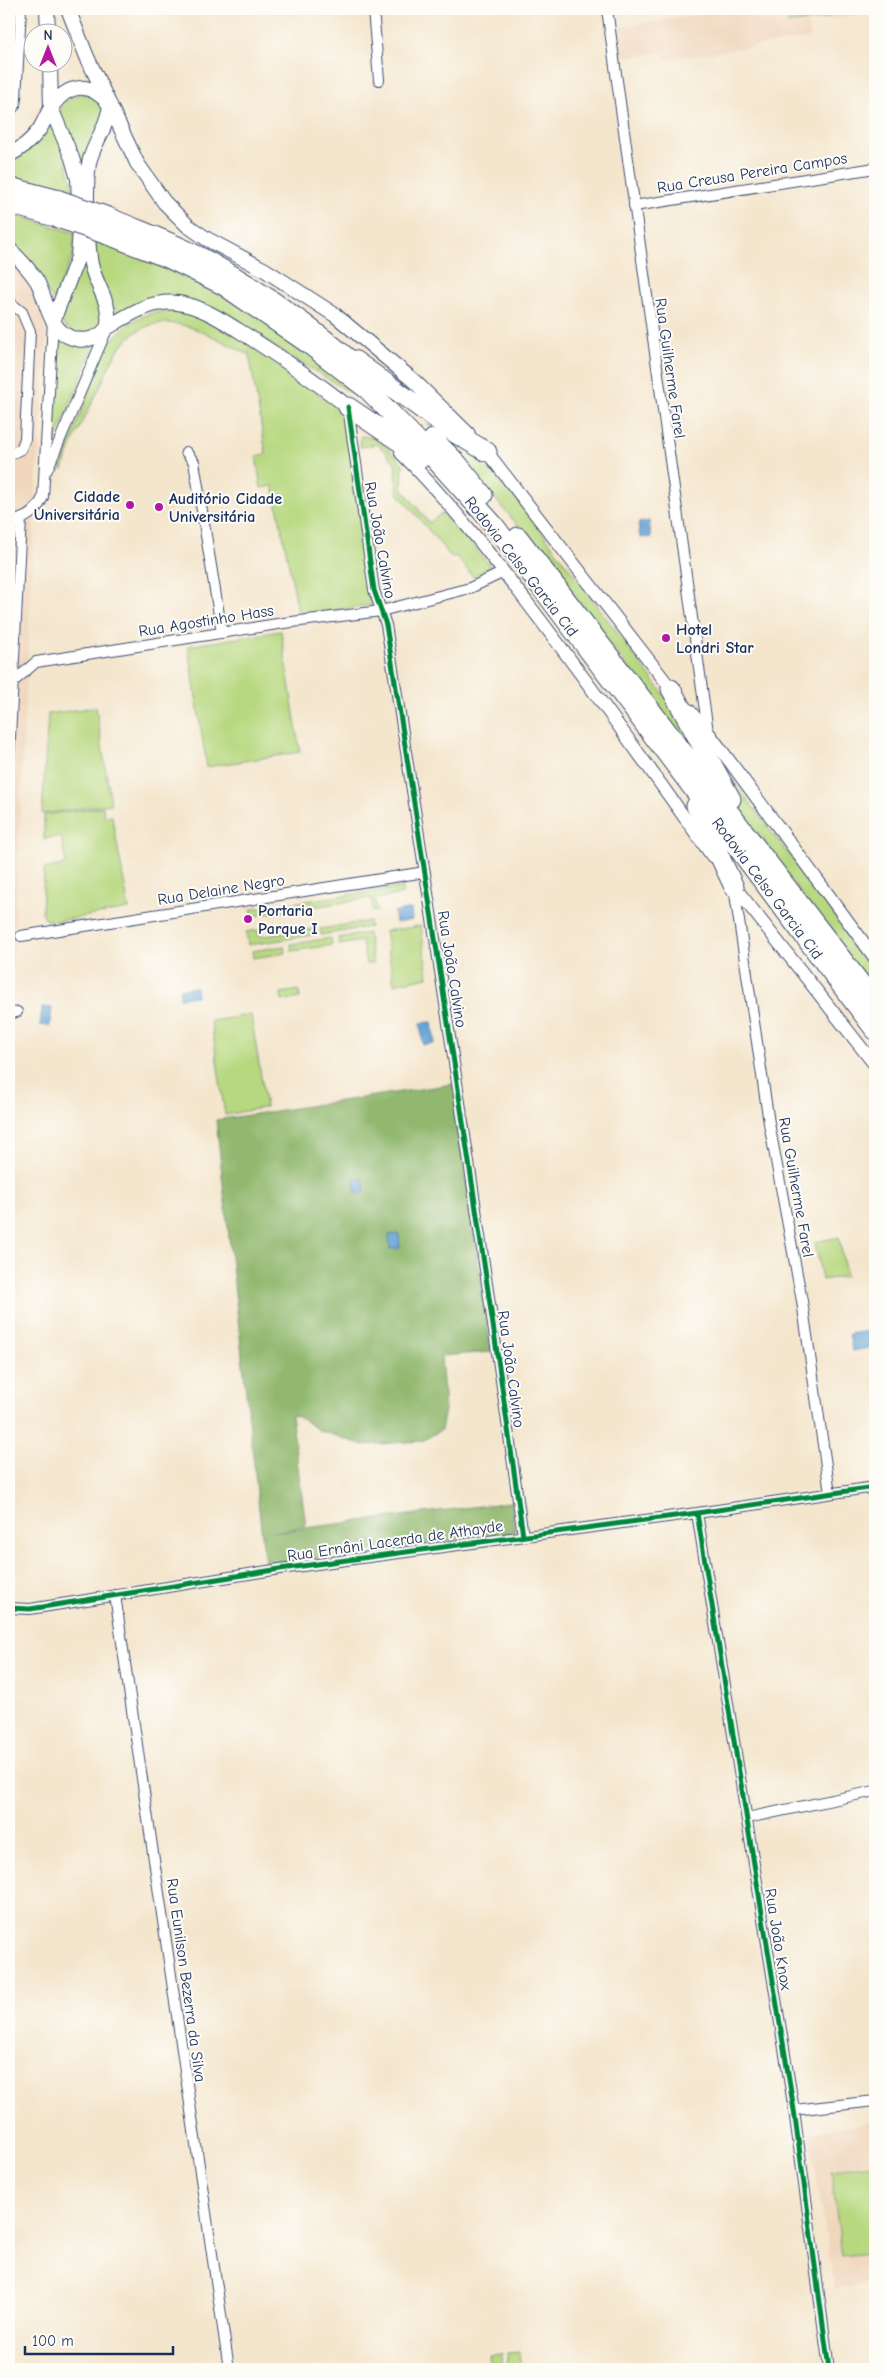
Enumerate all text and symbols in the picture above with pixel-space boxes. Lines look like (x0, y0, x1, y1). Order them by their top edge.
north arrow (22, 22, 72, 72)
text: N (43, 27, 53, 44)
street label: Rua Creusa Pereira Campos (656, 149, 849, 197)
street label: Rua Guilherme Farel (651, 297, 689, 440)
street label: Rua João Calvino (361, 480, 399, 600)
place label: Cidade Universitária (34, 488, 120, 524)
place label: Auditório Cidade Universitária (169, 490, 282, 526)
street label: Rodovia Celso Garcia Cid (461, 493, 581, 640)
marker: Cidade Universitária (124, 499, 136, 511)
marker: Auditório Cidade Universitária (153, 501, 165, 513)
street label: Rua Agostinho Hass (137, 601, 275, 641)
place label: Hotel Londri Star (676, 621, 754, 657)
marker: Hotel Londri Star (660, 632, 672, 644)
street label: Rodovia Celso Garcia Cid (708, 814, 826, 963)
street label: Rua Delaine Negro (156, 871, 286, 909)
place label: Portaria Parque I (258, 902, 318, 938)
street label: Rua João Calvino (434, 909, 470, 1029)
marker: Portaria Parque I (242, 913, 254, 925)
street label: Rua Guilherme Farel (775, 1116, 817, 1259)
street label: Rua João Calvino (494, 1309, 528, 1429)
street label: Rua Ernâni Lacerda de Athayde (286, 1517, 504, 1565)
street label: Rua Eunilson Bezerra da Silva (163, 1877, 209, 2083)
street label: Rua João Knox (761, 1887, 795, 1992)
scale bar (25, 2323, 172, 2355)
text: 100 m (32, 2332, 74, 2350)

